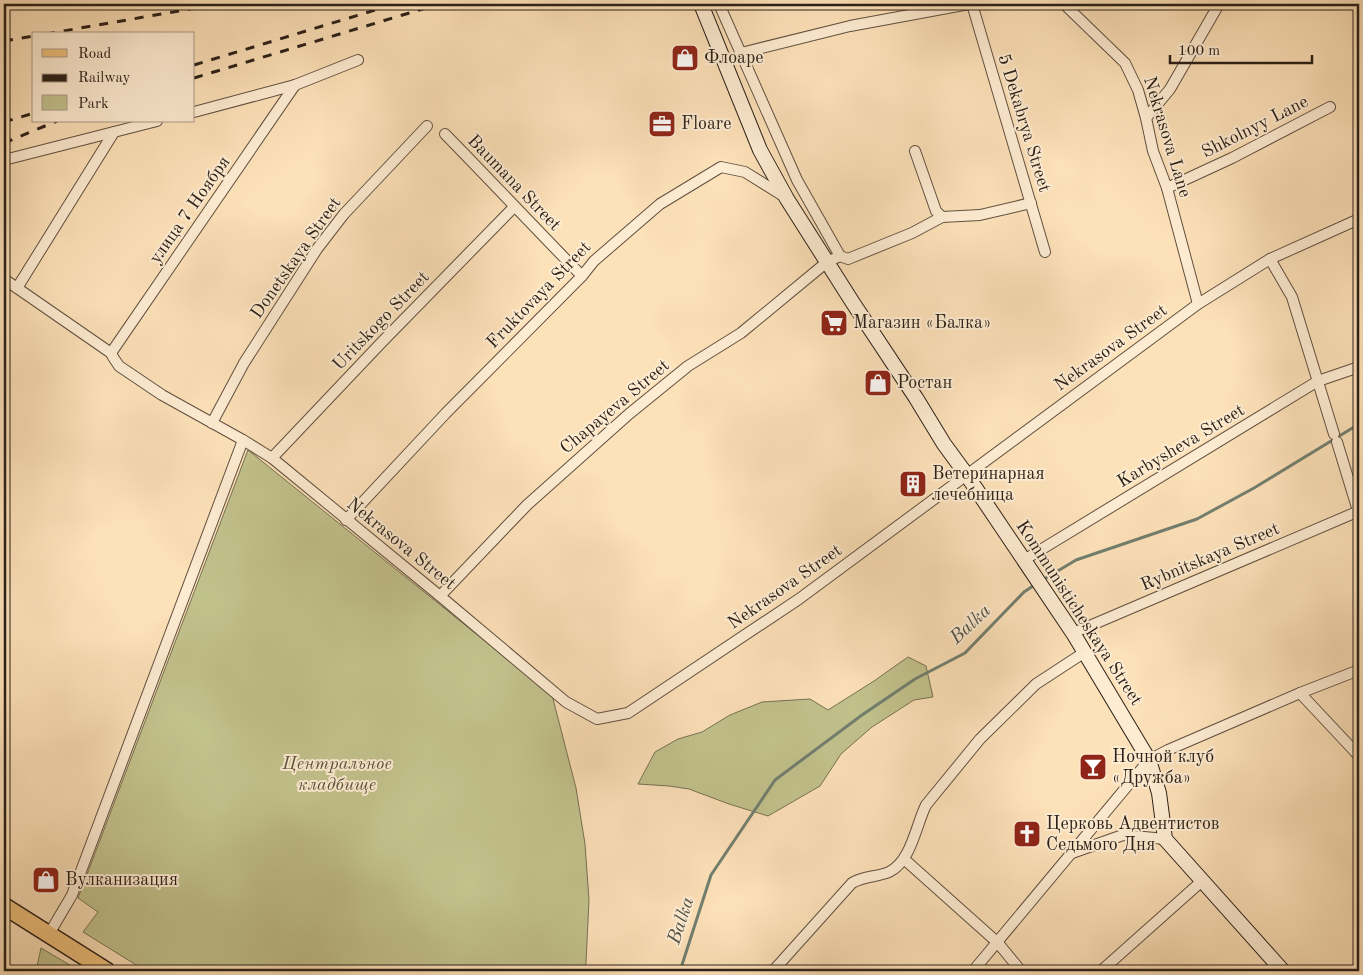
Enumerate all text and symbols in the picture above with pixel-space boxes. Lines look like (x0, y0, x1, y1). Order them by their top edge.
legend (32, 32, 195, 122)
scale bar (1170, 32, 1313, 64)
shop icon: Флоаре (670, 43, 700, 73)
text: 100 m (1178, 44, 1220, 59)
text: Road (78, 47, 112, 62)
place label: Флоаре (704, 49, 764, 67)
street label: 5 Dekabrya Street (994, 52, 1054, 194)
text: Railway (78, 71, 131, 86)
street label: Nekrasova Lane (1140, 74, 1194, 200)
street label: Shkolnyy Lane (1199, 92, 1311, 162)
text: Park (78, 97, 109, 112)
office icon: Floare (647, 109, 677, 139)
place label: Floare (681, 115, 732, 133)
street label: Baumana Street (464, 132, 564, 234)
street label: улица 7 Ноября (146, 153, 234, 267)
street label: Donetskaya Street (247, 194, 345, 322)
street label: Fruktovaya Street (483, 238, 595, 352)
street label: Uritskogo Street (329, 268, 433, 374)
street label: Nekrasova Street (1051, 301, 1171, 395)
supermarket icon: Магазин «Балка» (819, 308, 849, 338)
place label: Магазин «Балка» (853, 314, 991, 332)
street label: Chapayeva Street (557, 356, 673, 458)
shop icon: Ростан (863, 368, 893, 398)
place label: Ростан (897, 374, 952, 392)
street label: Karbysheva Street (1114, 401, 1248, 491)
place label: Ветеринарная лечебница (932, 465, 1045, 504)
building icon: Ветеринарная лечебница (898, 469, 928, 499)
street label: Nekrasova Street (343, 495, 459, 593)
street label: Kommunisticheskaya Street (1012, 517, 1146, 709)
street label: Rybnitskaya Street (1138, 520, 1282, 594)
street label: Nekrasova Street (725, 541, 845, 633)
water label: Balka (946, 602, 995, 649)
place label: Ночной клуб «Дружба» (1112, 748, 1214, 787)
bar icon: Ночной клуб «Дружба» (1078, 752, 1108, 782)
park label: Центральное кладбище (281, 755, 392, 794)
place label: Церковь Адвентистов Седьмого Дня (1046, 815, 1219, 854)
church icon: Церковь Адвентистов Седьмого Дня (1012, 819, 1042, 849)
shop icon: Вулканизация (31, 865, 61, 895)
place label: Вулканизация (65, 871, 178, 889)
water label: Balka (665, 895, 698, 948)

